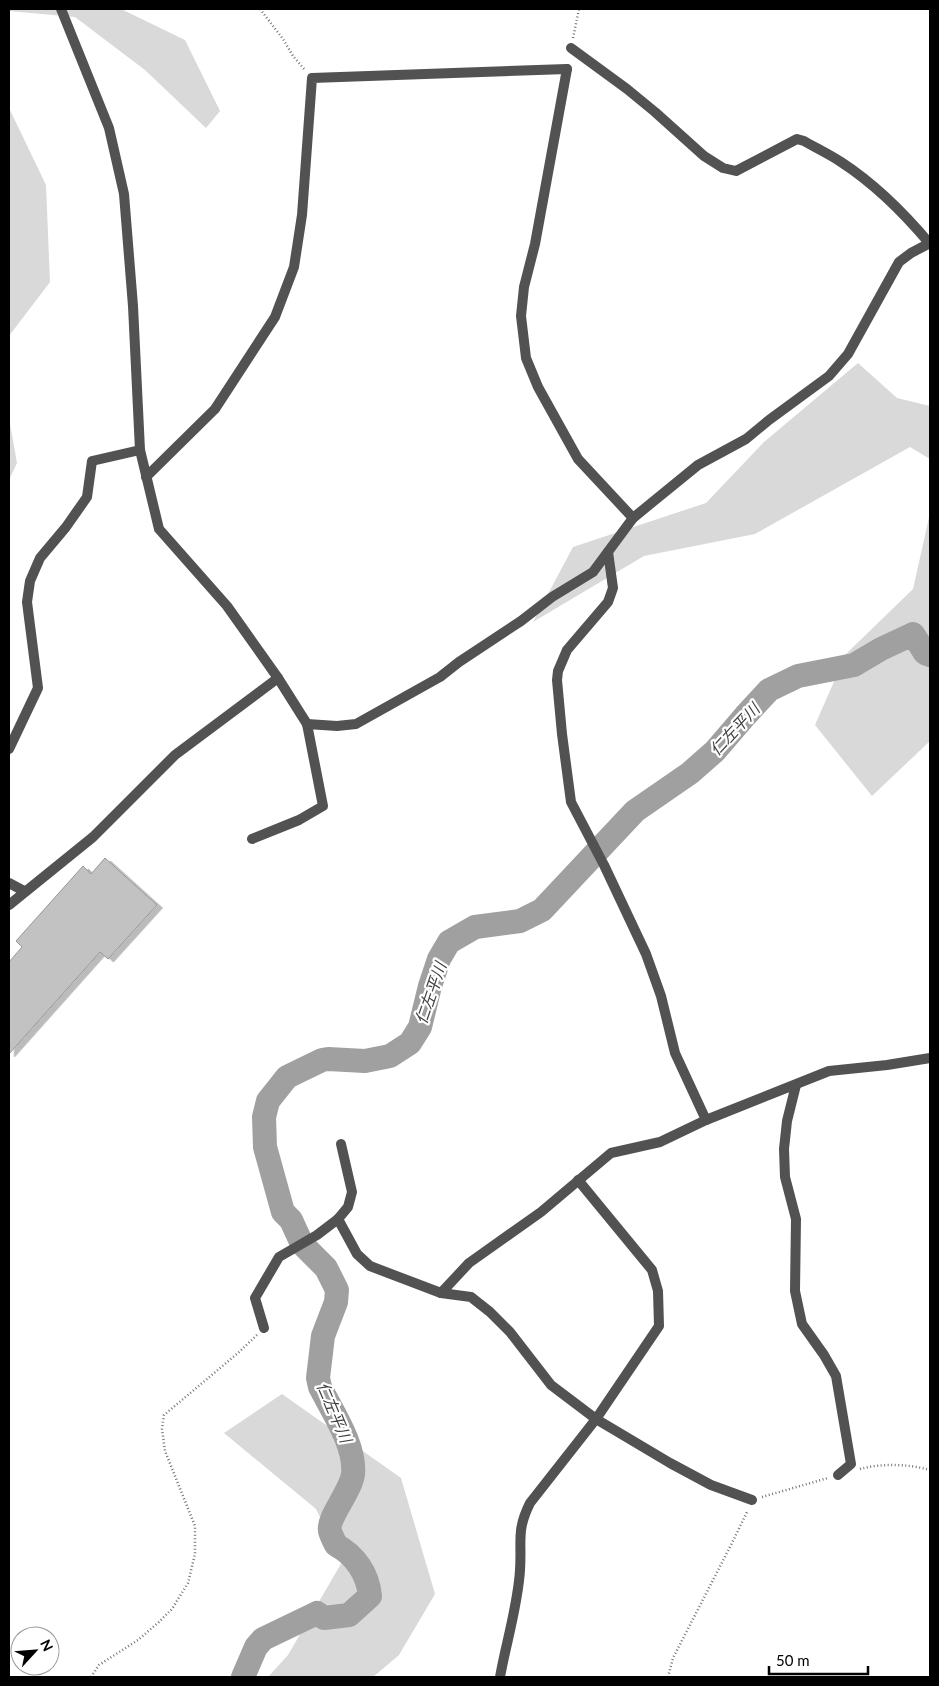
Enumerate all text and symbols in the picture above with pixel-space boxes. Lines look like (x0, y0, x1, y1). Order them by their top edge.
water label: 仁左平川 (705, 698, 764, 759)
water label: 仁左平川 (411, 958, 450, 1026)
water label: 仁左平川 (314, 1379, 357, 1447)
north arrow (10, 1626, 60, 1676)
text: N (37, 1637, 57, 1654)
scale bar (769, 1644, 868, 1676)
text: 50 m (776, 1651, 810, 1669)

